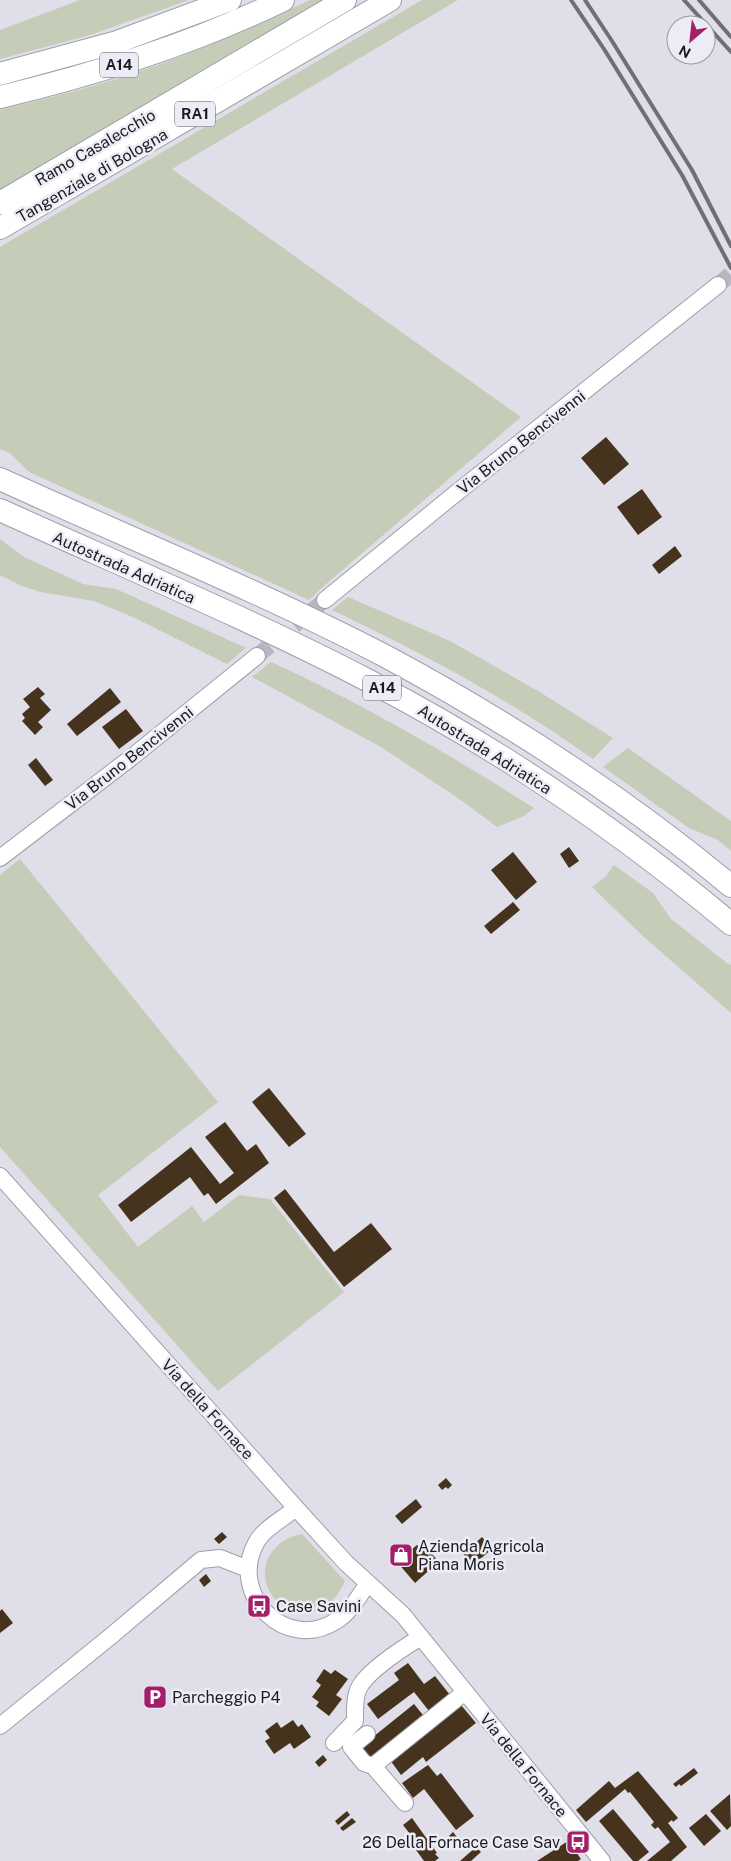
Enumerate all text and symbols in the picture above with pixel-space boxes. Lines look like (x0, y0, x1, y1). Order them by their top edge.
north arrow (666, 15, 716, 65)
text: N (676, 42, 693, 61)
road number: A14 (100, 52, 138, 78)
road number: RA1 (175, 102, 215, 126)
street label: Ramo Casalecchio (32, 105, 159, 190)
street label: Tangenziale di Bologna (13, 124, 171, 226)
street label: Via Bruno Bencivenni (454, 387, 589, 498)
street label: Autostrada Adriatica (50, 527, 198, 607)
road number: A14 (363, 676, 401, 700)
street label: Autostrada Adriatica (414, 701, 555, 798)
street label: Via Bruno Bencivenni (62, 703, 197, 814)
street label: Via della Fornace (158, 1355, 258, 1463)
place label: Azienda Agricola Piana Moris (418, 1537, 544, 1574)
shop icon: Azienda Agricola Piana Moris (388, 1542, 414, 1568)
bus stop icon: Case Savini (246, 1593, 272, 1619)
place label: Case Savini (276, 1597, 361, 1616)
parking icon: Parcheggio P4 (142, 1684, 168, 1710)
place label: Parcheggio P4 (172, 1688, 281, 1707)
street label: Via della Fornace (476, 1709, 571, 1821)
bus stop icon: 26 Della Fornace Case Sav (565, 1829, 591, 1855)
place label: 26 Della Fornace Case Sav (362, 1833, 560, 1852)

